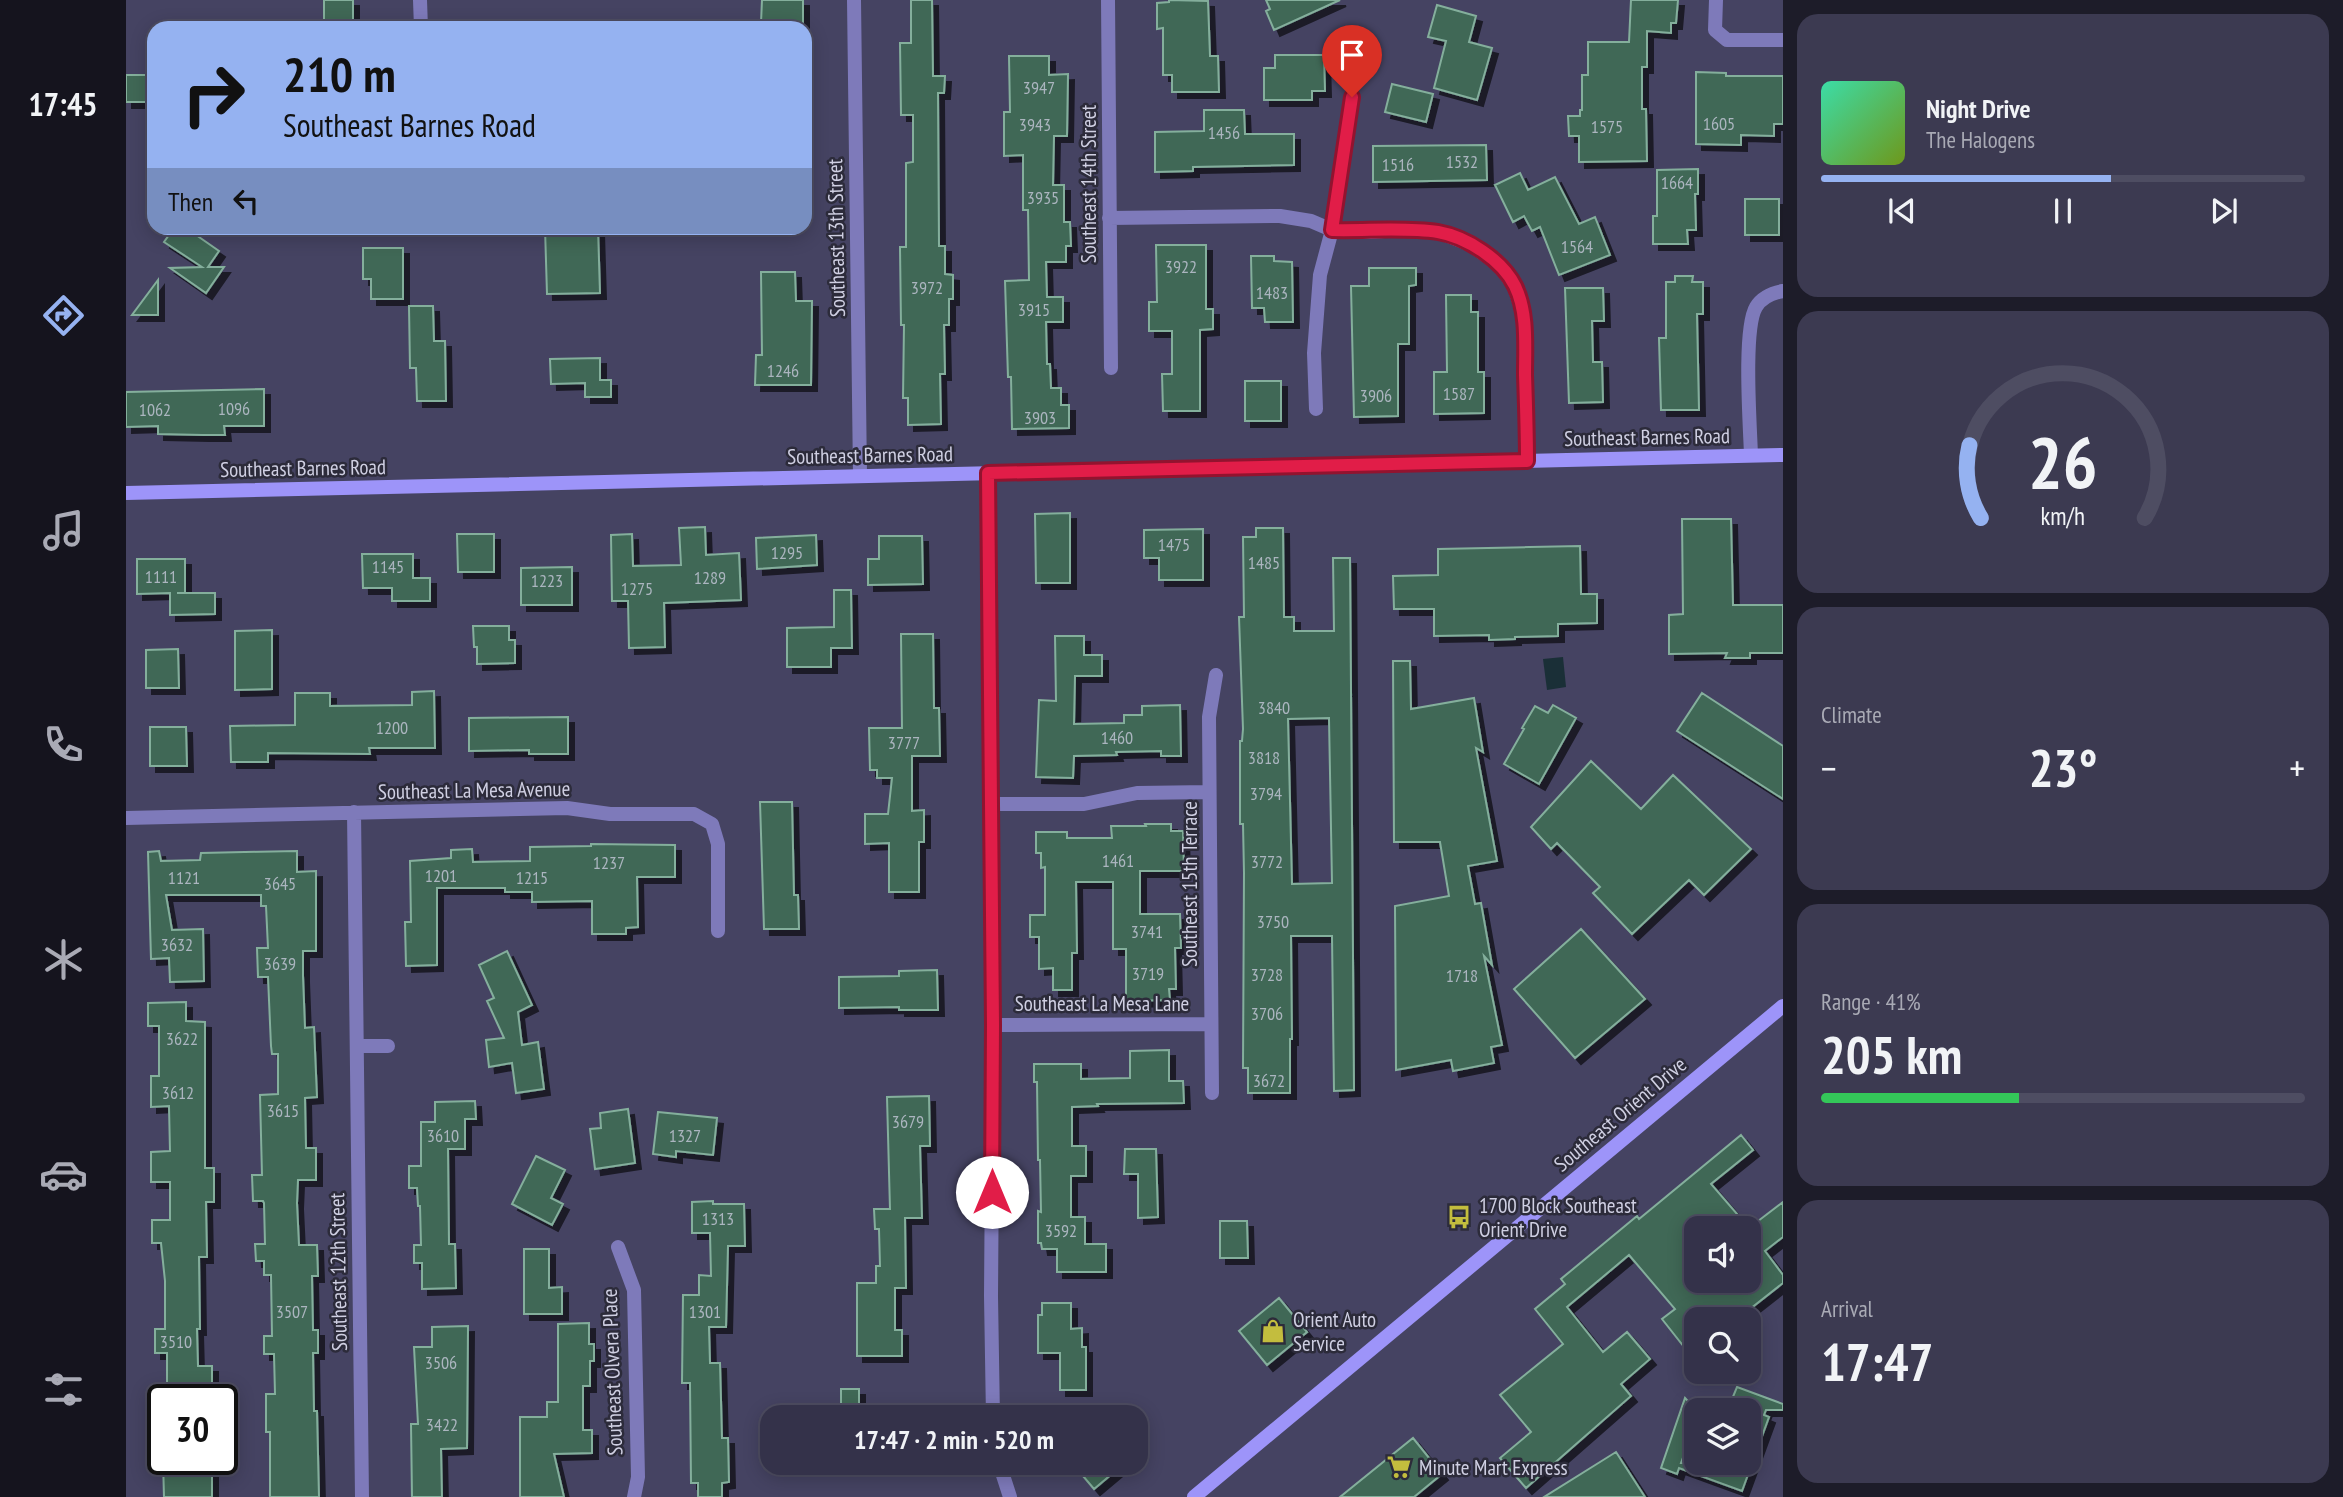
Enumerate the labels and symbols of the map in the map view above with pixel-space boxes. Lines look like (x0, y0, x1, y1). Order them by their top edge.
pin (1322, 25, 1382, 97)
house number: 3947 (1023, 76, 1055, 99)
street label: Southeast 14th Street (1075, 105, 1102, 263)
house number: 1605 (1703, 112, 1735, 135)
house number: 3943 (1019, 113, 1051, 136)
house number: 1575 (1591, 115, 1623, 138)
house number: 1456 (1208, 121, 1240, 144)
house number: 1532 (1446, 150, 1478, 173)
house number: 1516 (1382, 153, 1414, 176)
street label: Southeast 13th Street (821, 158, 851, 317)
house number: 1664 (1661, 171, 1693, 194)
house number: 3935 (1027, 186, 1059, 209)
house number: 1564 (1561, 235, 1593, 258)
house number: 3922 (1165, 255, 1197, 278)
house number: 3972 (911, 276, 943, 299)
house number: 1483 (1256, 281, 1288, 304)
house number: 3915 (1018, 298, 1050, 321)
house number: 1246 (767, 359, 799, 382)
house number: 1587 (1443, 382, 1475, 405)
house number: 3906 (1360, 384, 1392, 407)
house number: 1096 (218, 397, 250, 420)
house number: 1062 (139, 398, 171, 421)
house number: 3903 (1024, 406, 1056, 429)
street label: Southeast Barnes Road (1564, 422, 1730, 452)
street label: Southeast Barnes Road (787, 440, 953, 470)
street label: Southeast Barnes Road (220, 453, 386, 483)
house number: 1475 (1158, 533, 1190, 556)
house number: 1295 (771, 541, 803, 564)
house number: 1485 (1248, 551, 1280, 574)
house number: 1145 (372, 555, 404, 578)
house number: 1111 (145, 565, 177, 588)
house number: 1289 (694, 566, 726, 589)
house number: 1223 (531, 569, 563, 592)
house number: 1275 (621, 577, 653, 600)
house number: 3840 (1258, 696, 1290, 719)
house number: 1200 (376, 716, 408, 739)
house number: 1460 (1101, 726, 1133, 749)
house number: 3777 (888, 731, 920, 754)
house number: 3818 (1248, 746, 1280, 769)
street label: Southeast La Mesa Avenue (378, 775, 570, 805)
house number: 3794 (1250, 782, 1282, 805)
street label: Southeast 15th Terrace (1176, 801, 1203, 967)
house number: 1461 (1102, 849, 1134, 872)
house number: 3772 (1251, 850, 1283, 873)
house number: 1237 (593, 851, 625, 874)
house number: 1201 (425, 864, 457, 887)
house number: 1121 (168, 866, 200, 889)
house number: 1215 (516, 866, 548, 889)
house number: 3645 (264, 872, 296, 895)
house number: 3750 (1257, 910, 1289, 933)
house number: 3741 (1131, 920, 1163, 943)
house number: 3632 (161, 933, 193, 956)
house number: 3639 (264, 952, 296, 975)
house number: 3719 (1132, 962, 1164, 985)
house number: 3728 (1251, 963, 1283, 986)
house number: 1718 (1446, 964, 1478, 987)
street label: Southeast La Mesa Lane (1015, 990, 1189, 1017)
house number: 3706 (1251, 1002, 1283, 1025)
house number: 3622 (166, 1027, 198, 1050)
street label: Southeast Orient Drive (1548, 1051, 1692, 1177)
house number: 3672 (1253, 1069, 1285, 1092)
house number: 3612 (162, 1081, 194, 1104)
house number: 3615 (267, 1099, 299, 1122)
house number: 3679 (892, 1110, 924, 1133)
house number: 3610 (427, 1124, 459, 1147)
house number: 1327 (669, 1124, 701, 1147)
position arrow (955, 1155, 1029, 1229)
street label: Southeast 12th Street (323, 1192, 353, 1351)
place label: 1700 Block Southeast Orient Drive (1479, 1192, 1637, 1243)
bus stop icon: 1700 Block Southeast Orient Drive (1445, 1203, 1473, 1231)
house number: 1313 (702, 1207, 734, 1230)
house number: 3592 (1045, 1219, 1077, 1242)
street label: Southeast Olvera Place (596, 1288, 628, 1456)
house number: 3507 (276, 1300, 308, 1323)
house number: 1301 (689, 1300, 721, 1323)
place label: Orient Auto Service (1293, 1306, 1376, 1357)
shop icon: Orient Auto Service (1259, 1317, 1287, 1345)
house number: 3510 (160, 1330, 192, 1353)
house number: 3506 (425, 1351, 457, 1374)
speed limit sign: 30 (147, 1384, 238, 1475)
house number: 3422 (426, 1413, 458, 1436)
supermarket icon: Minute Mart Express (1385, 1453, 1413, 1481)
place label: Minute Mart Express (1419, 1454, 1568, 1481)

